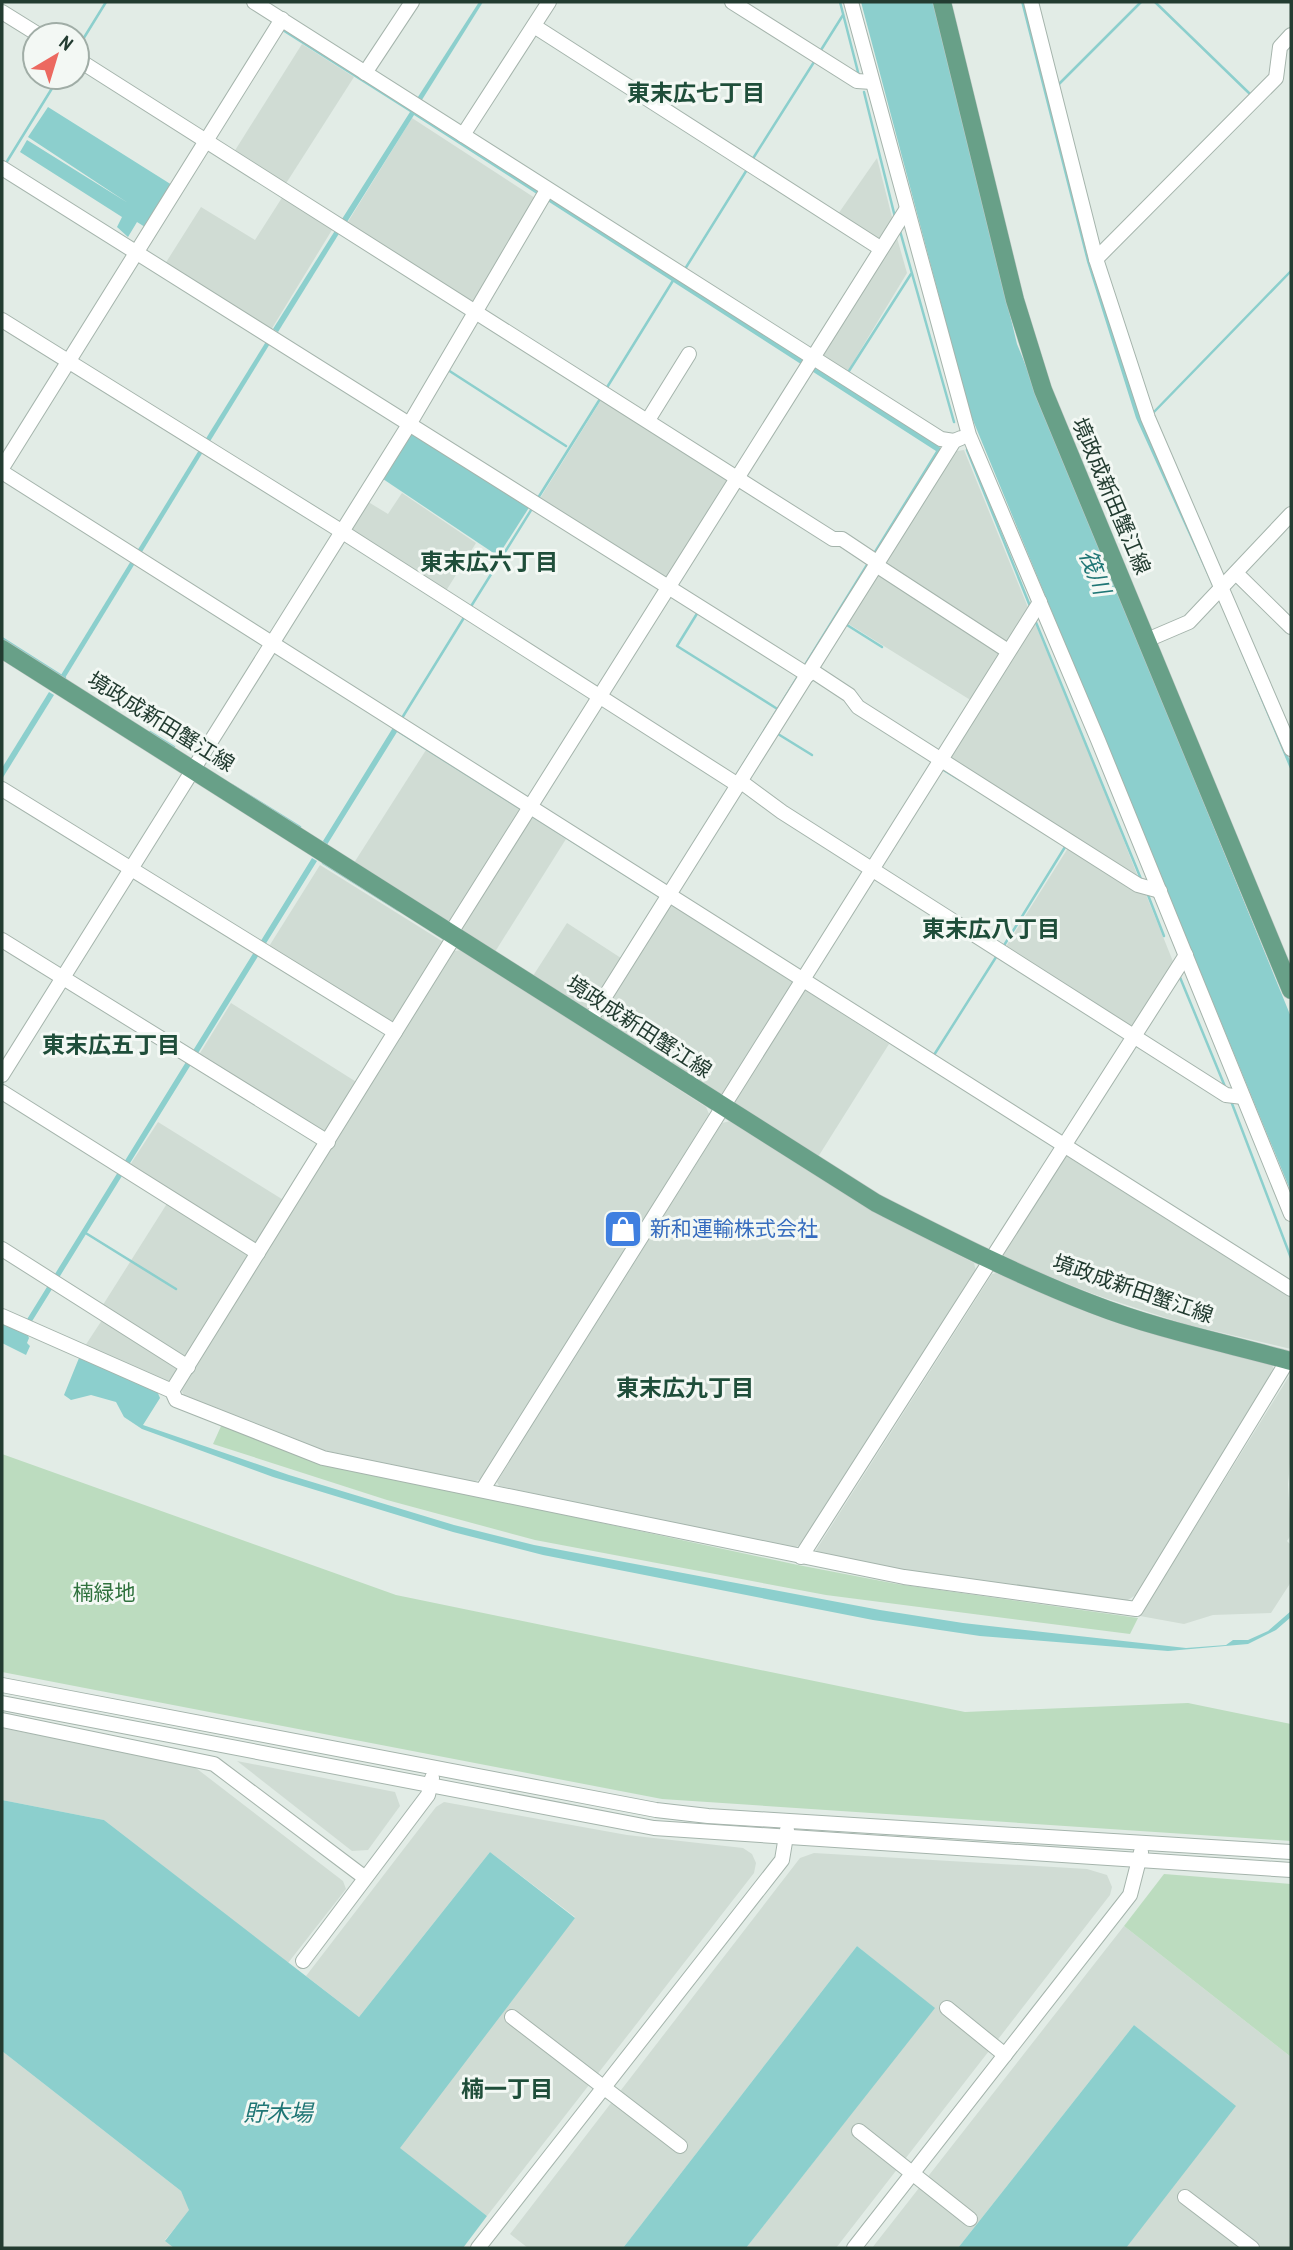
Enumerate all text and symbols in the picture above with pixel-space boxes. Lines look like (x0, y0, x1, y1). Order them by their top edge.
north arrow (21, 21, 91, 91)
text: N (54, 29, 79, 56)
district label: 東末広七丁目 (627, 77, 765, 108)
street label: 境政成新田蟹江線 (1065, 413, 1158, 579)
water label: 筏川 (1073, 545, 1119, 602)
district label: 東末広六丁目 (420, 546, 558, 577)
street label: 境政成新田蟹江線 (82, 665, 240, 778)
district label: 東末広八丁目 (922, 913, 1060, 944)
street label: 境政成新田蟹江線 (561, 969, 718, 1084)
district label: 東末広五丁目 (42, 1029, 180, 1060)
shop icon: 新和運輸株式会社 (602, 1208, 644, 1250)
place label: 新和運輸株式会社 (650, 1214, 818, 1243)
street label: 境政成新田蟹江線 (1049, 1247, 1217, 1330)
district label: 東末広九丁目 (616, 1372, 754, 1403)
park label: 楠緑地 (73, 1578, 136, 1607)
district label: 楠一丁目 (461, 2073, 553, 2104)
water label: 貯木場 (244, 2097, 316, 2128)

